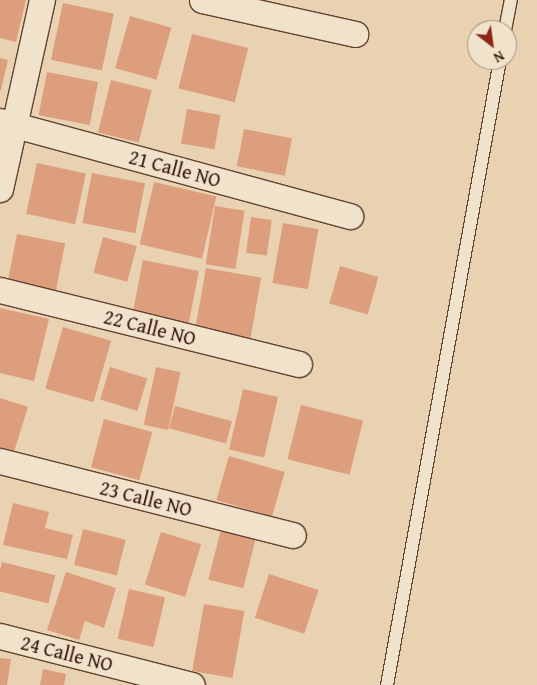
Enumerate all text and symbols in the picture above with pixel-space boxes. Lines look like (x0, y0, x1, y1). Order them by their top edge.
north arrow (467, 20, 517, 70)
text: N (490, 46, 508, 68)
street label: 21 Calle NO (126, 144, 224, 192)
street label: 22 Calle NO (101, 304, 199, 350)
street label: 23 Calle NO (97, 475, 195, 521)
street label: 24 Calle NO (18, 630, 116, 676)

